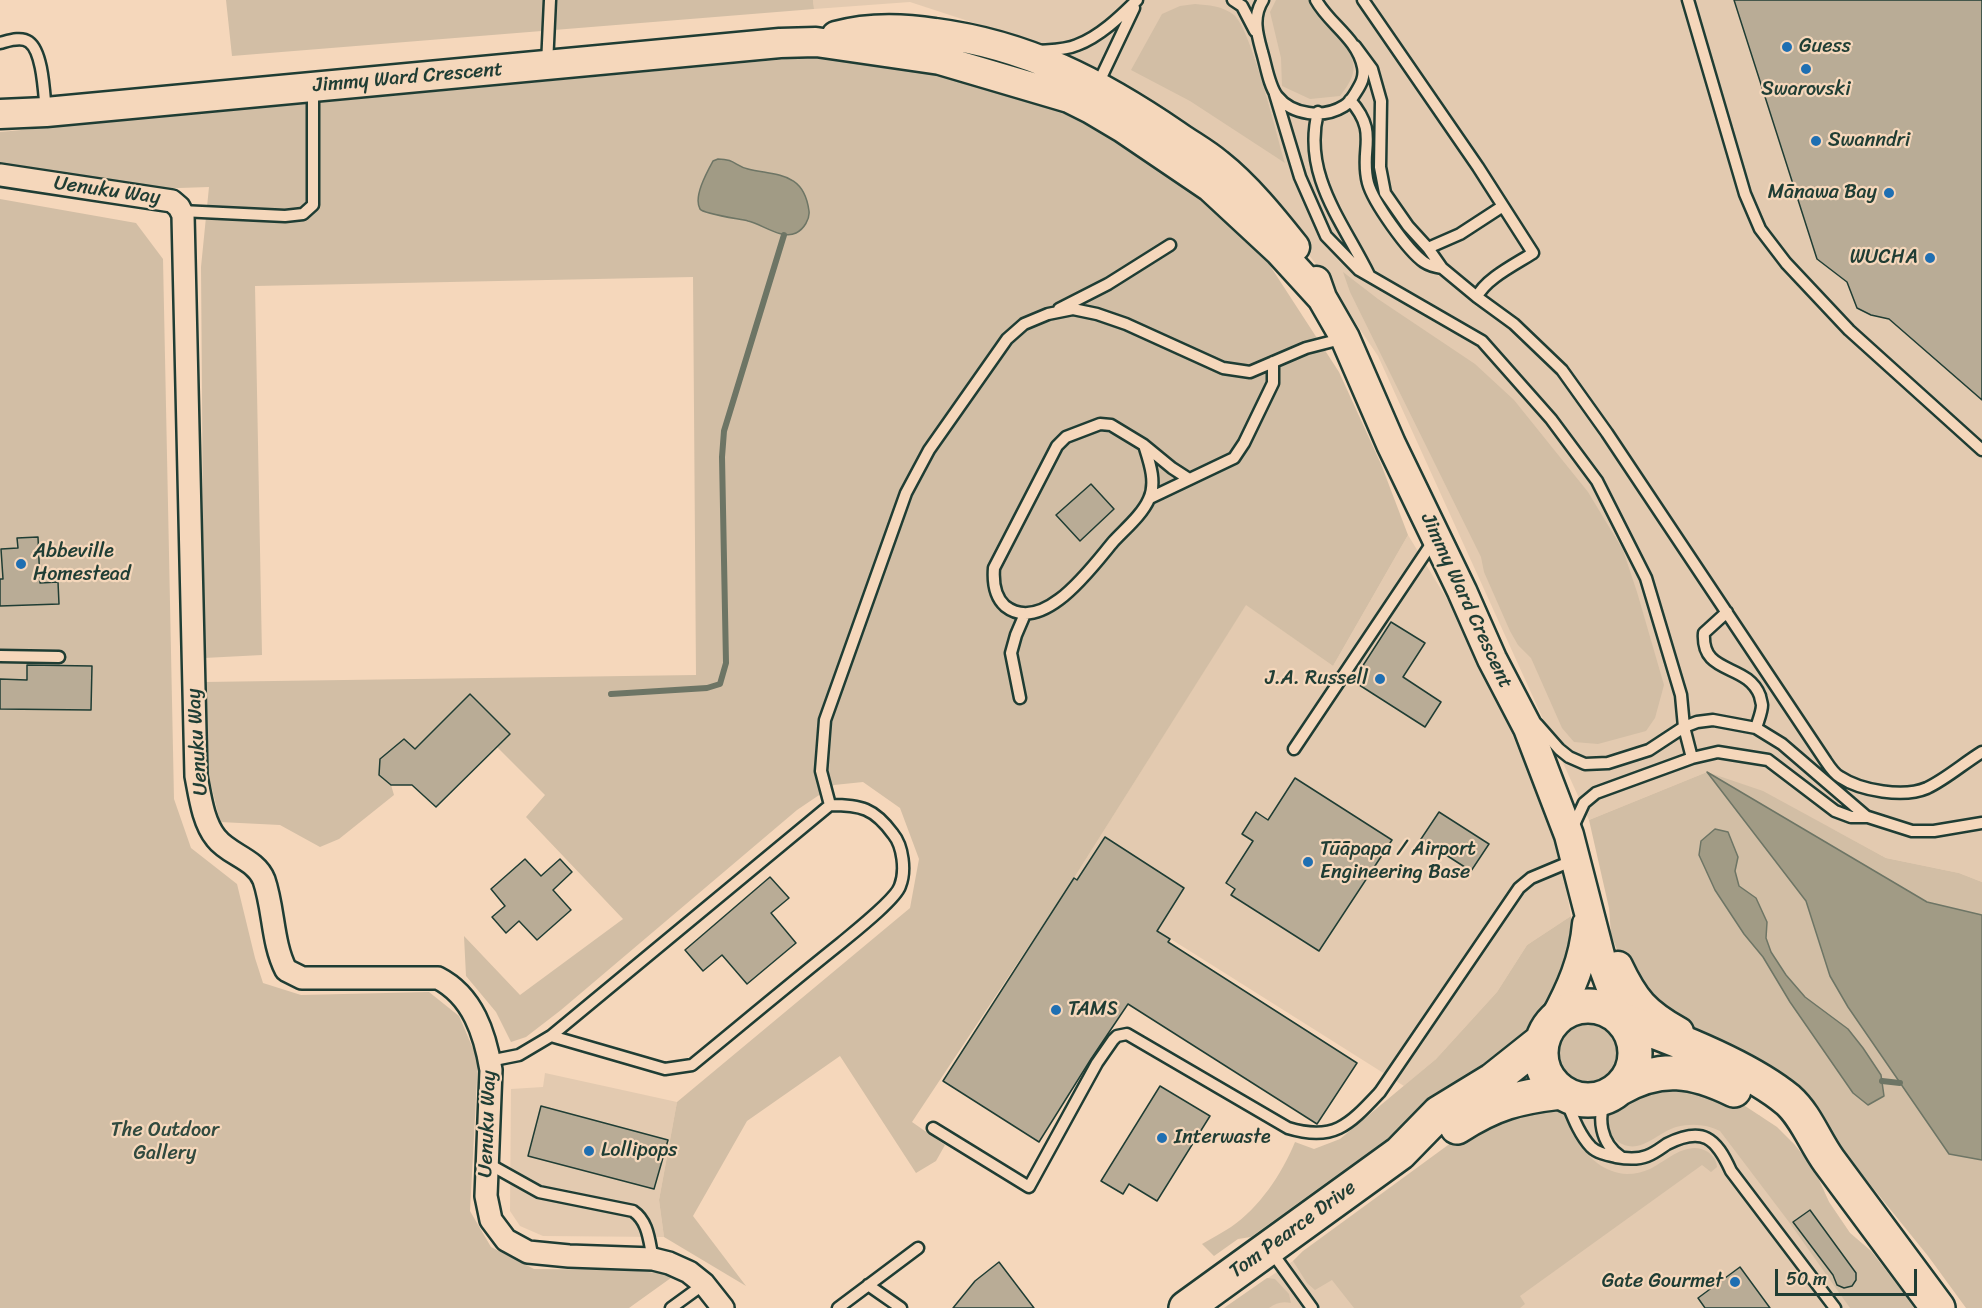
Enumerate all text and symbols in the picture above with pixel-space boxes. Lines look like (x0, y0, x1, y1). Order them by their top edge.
place label: Guess (1799, 35, 1851, 59)
marker: Guess (1780, 40, 1794, 54)
street label: Jimmy Ward Crescent (312, 58, 504, 98)
marker: Swarovski (1799, 62, 1813, 76)
place label: Swarovski (1761, 78, 1851, 102)
place label: Swanndri (1828, 129, 1910, 153)
marker: Swanndri (1809, 134, 1823, 148)
street label: Uenuku Way (52, 172, 162, 210)
place label: Mānawa Bay (1768, 181, 1877, 205)
marker: Mānawa Bay (1882, 186, 1896, 200)
place label: WUCHA (1850, 246, 1918, 270)
marker: WUCHA (1923, 251, 1937, 265)
street label: Jimmy Ward Crescent (1415, 510, 1517, 692)
place label: Abbeville Homestead (33, 540, 130, 587)
marker: Abbeville Homestead (14, 557, 28, 571)
place label: J.A. Russell (1265, 667, 1368, 691)
marker: J.A. Russell (1373, 672, 1387, 686)
street label: Uenuku Way (182, 688, 214, 796)
place label: Tūāpapa / Airport Engineering Base (1320, 838, 1476, 885)
marker: Tūāpapa / Airport Engineering Base (1301, 855, 1315, 869)
place label: TAMS (1068, 998, 1118, 1022)
marker: TAMS (1049, 1003, 1063, 1017)
street label: Uenuku Way (474, 1070, 502, 1178)
park label: The Outdoor Gallery (111, 1119, 219, 1166)
place label: Interwaste (1174, 1126, 1271, 1150)
marker: Interwaste (1155, 1131, 1169, 1145)
place label: Lollipops (601, 1139, 678, 1163)
marker: Lollipops (582, 1144, 596, 1158)
street label: Tom Pearce Drive (1225, 1176, 1361, 1284)
scale bar (1778, 1257, 1920, 1295)
text: 50 m (1786, 1263, 1827, 1295)
place label: Gate Gourmet (1602, 1270, 1723, 1294)
marker: Gate Gourmet (1728, 1275, 1742, 1289)

